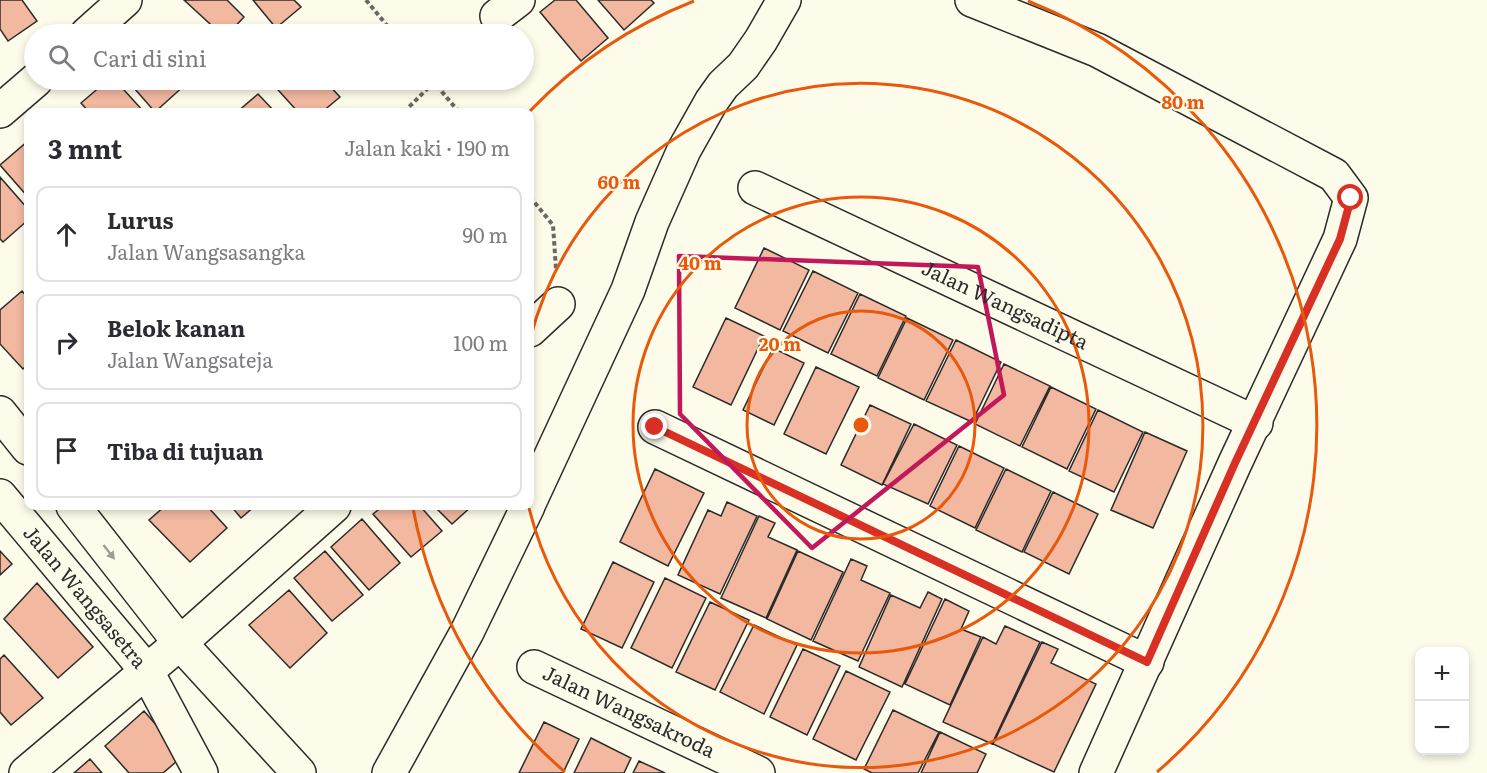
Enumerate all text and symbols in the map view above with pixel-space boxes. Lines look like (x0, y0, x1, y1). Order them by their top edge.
search box (24, 24, 534, 90)
icon: search (45, 41, 78, 74)
text: Cari di sini (93, 41, 206, 74)
text: 80 m (1161, 88, 1205, 115)
text: 3 mnt (48, 128, 122, 167)
text: Jalan kaki · 190 m (344, 132, 510, 162)
text: 60 m (597, 168, 641, 195)
route start (1337, 184, 1363, 210)
text: Lurus (107, 203, 174, 236)
icon: ahead (50, 218, 83, 251)
text: 90 m (463, 219, 508, 249)
text: Jalan Wangsasangka (107, 236, 305, 266)
text: 40 m (678, 249, 722, 276)
street label: Jalan Wangsadipta (917, 251, 1094, 356)
text: Belok kanan (107, 311, 245, 344)
icon: right (50, 326, 83, 359)
text: 100 m (453, 327, 508, 357)
text: 20 m (759, 330, 801, 357)
text: Jalan Wangsateja (107, 344, 273, 374)
route end (641, 413, 667, 439)
centre of rings (851, 415, 871, 435)
icon: arrive (50, 434, 83, 467)
text: Tiba di tujuan (107, 434, 263, 467)
street label: Jalan Wangsasetra (18, 518, 155, 674)
one-way arrow (103, 544, 115, 559)
map controls (1415, 647, 1469, 755)
button: + (1415, 647, 1469, 701)
street label: Jalan Wangsakroda (538, 656, 721, 764)
button: − (1415, 701, 1469, 755)

